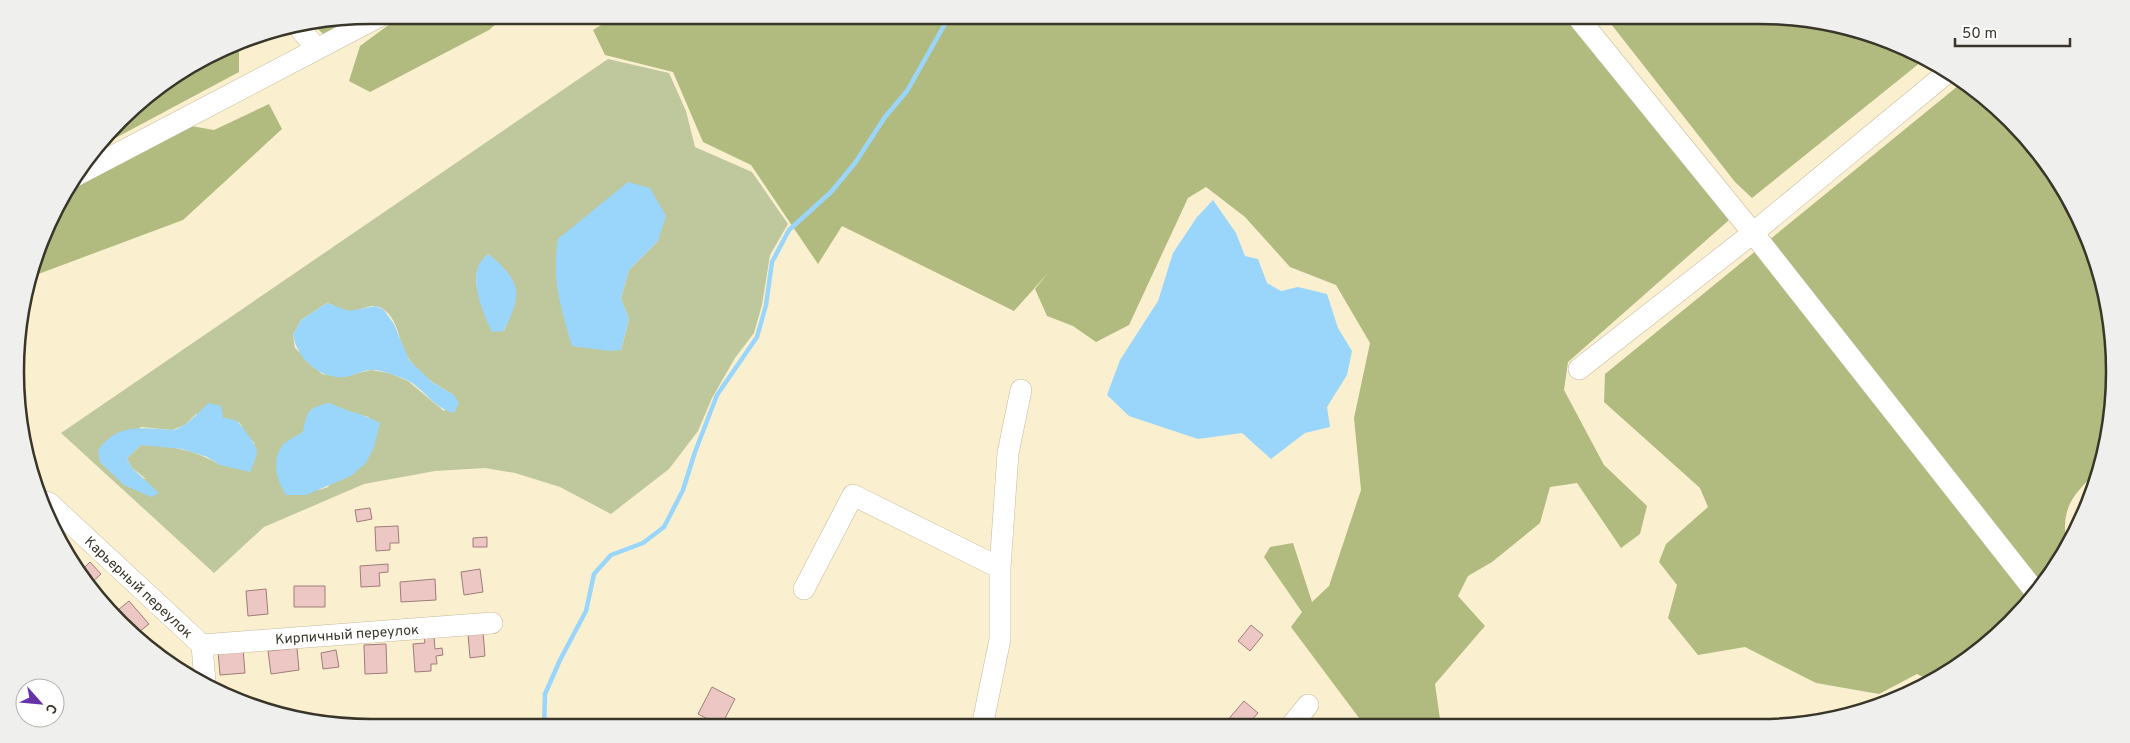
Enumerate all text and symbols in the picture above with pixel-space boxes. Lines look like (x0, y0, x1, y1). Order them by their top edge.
scale bar (1955, 15, 2070, 47)
text: 50 m (1962, 25, 1997, 44)
street label: Карьерный переулок (80, 534, 196, 643)
street label: Кирпичный переулок (275, 622, 420, 649)
north arrow (15, 678, 65, 728)
text: С (41, 700, 60, 716)

